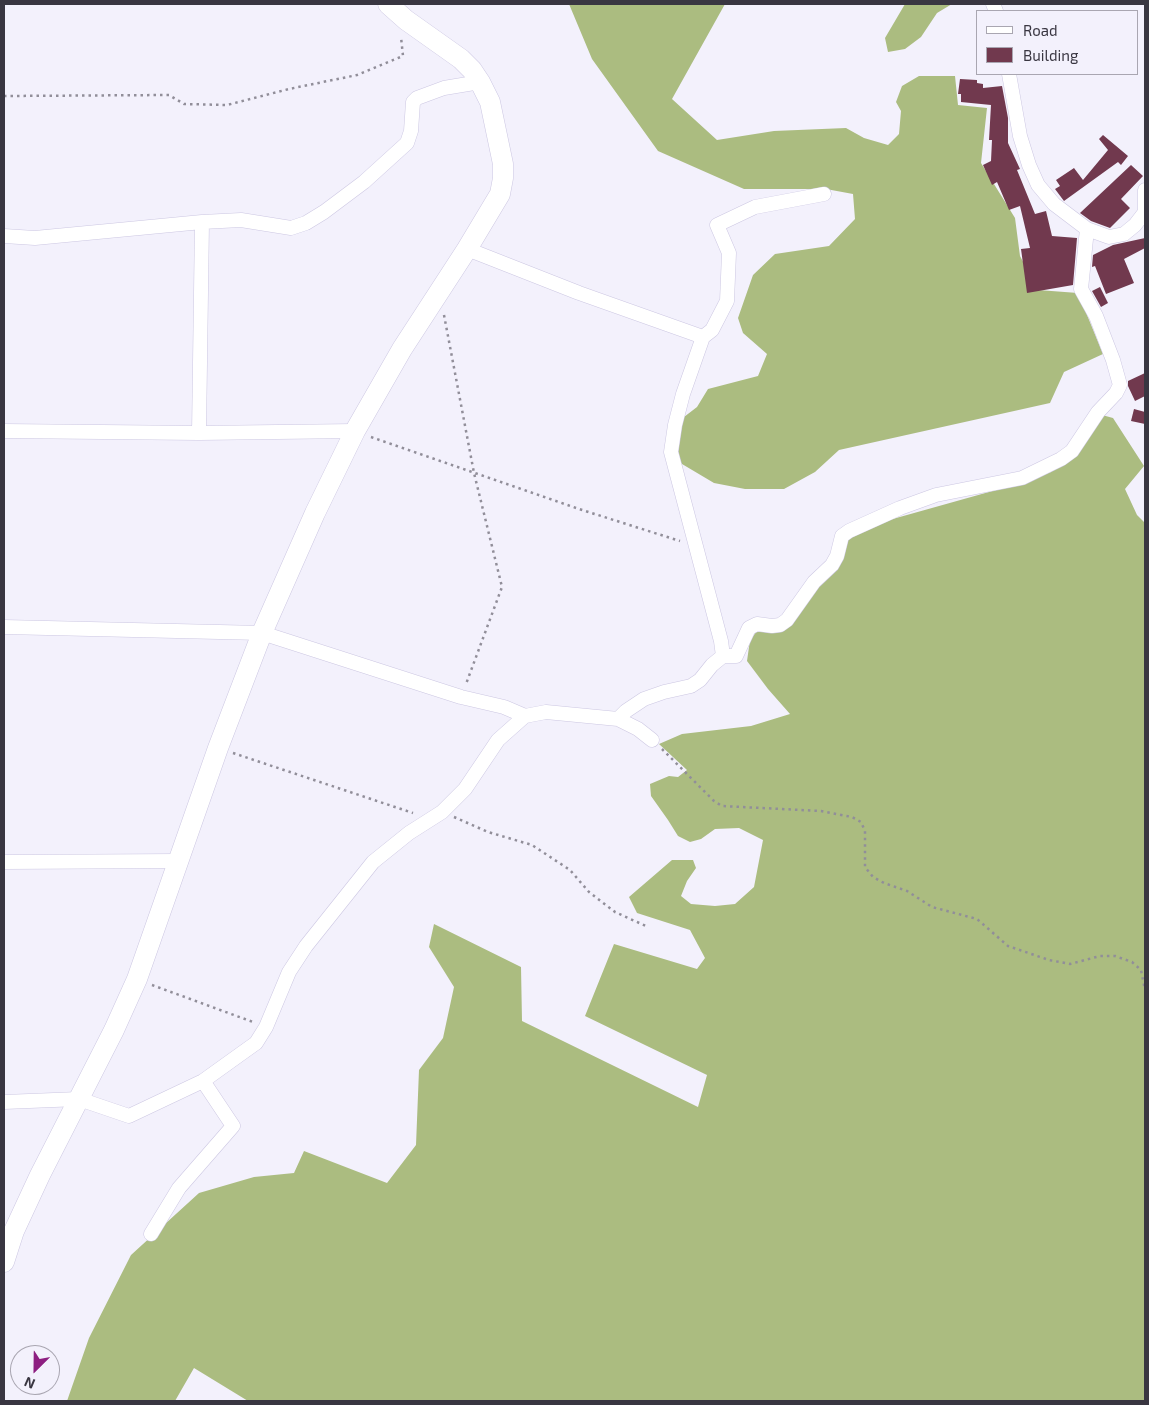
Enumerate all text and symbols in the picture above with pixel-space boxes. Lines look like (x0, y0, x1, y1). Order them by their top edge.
legend (976, 10, 1139, 75)
text: Road (1023, 21, 1058, 39)
text: Building (1023, 46, 1078, 64)
north arrow (10, 1345, 60, 1395)
text: N (21, 1374, 37, 1393)

